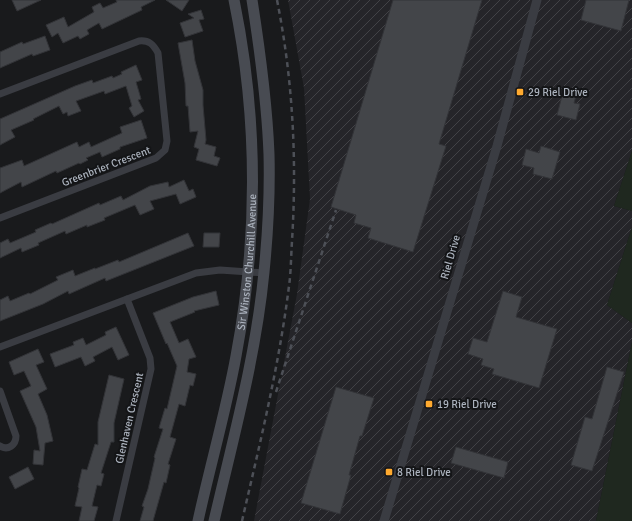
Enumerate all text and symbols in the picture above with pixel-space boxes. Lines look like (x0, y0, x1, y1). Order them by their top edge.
place label: 29 Riel Drive (528, 86, 588, 99)
marker: 29 Riel Drive (515, 87, 525, 97)
street label: Greenbrier Crescent (60, 143, 153, 189)
street label: Sir Winston Churchill Avenue (235, 194, 259, 331)
street label: Riel Drive (438, 234, 463, 281)
street label: Glenhaven Crescent (113, 371, 146, 465)
place label: 19 Riel Drive (437, 398, 497, 411)
marker: 19 Riel Drive (424, 399, 434, 409)
place label: 8 Riel Drive (397, 466, 451, 479)
marker: 8 Riel Drive (384, 467, 394, 477)

